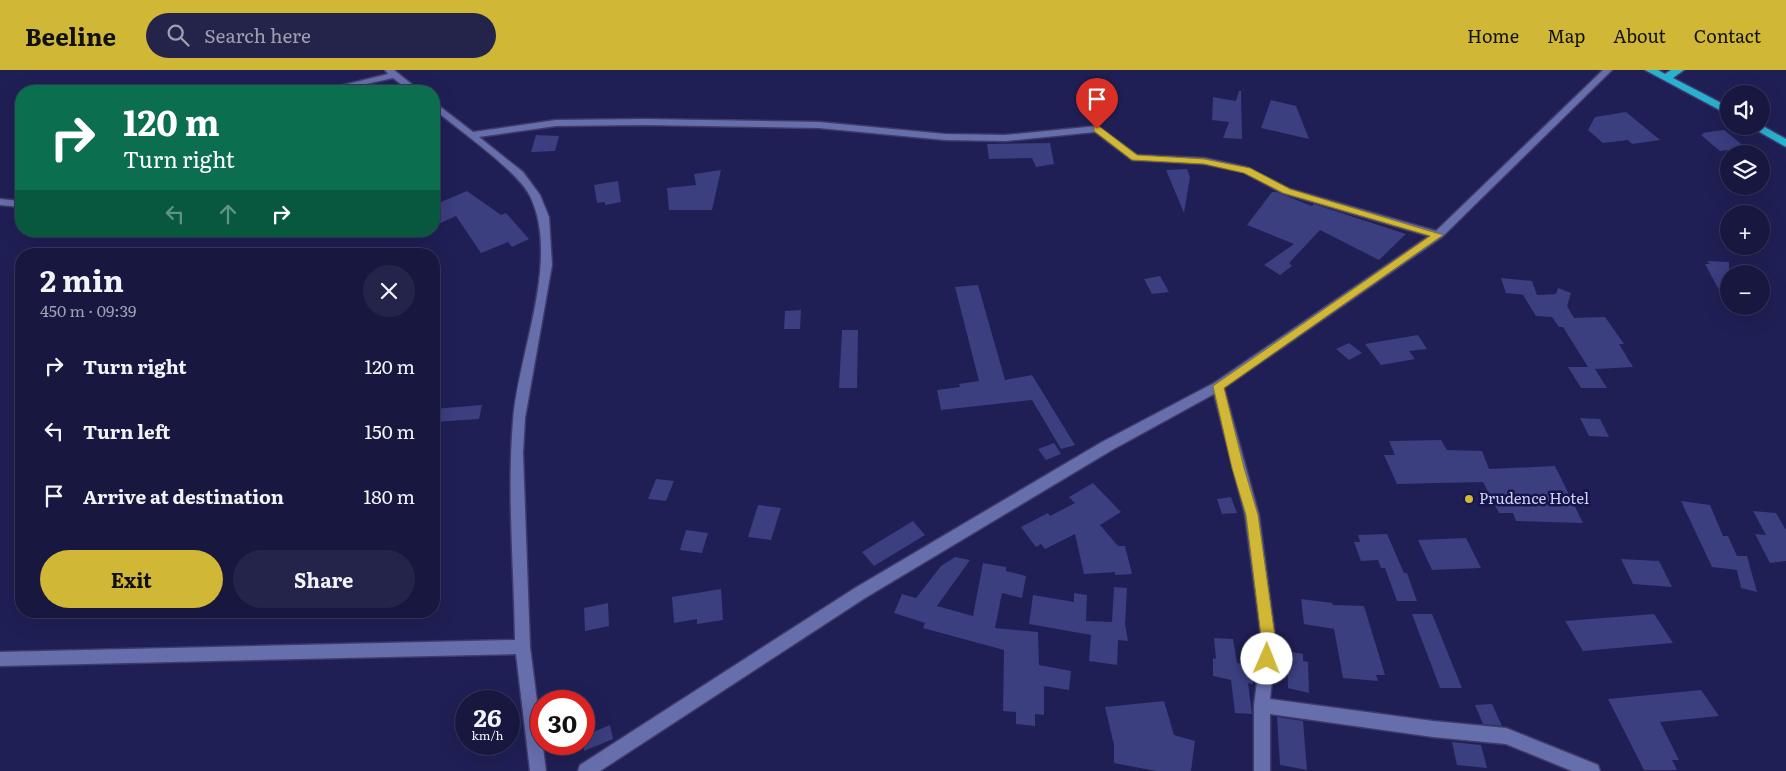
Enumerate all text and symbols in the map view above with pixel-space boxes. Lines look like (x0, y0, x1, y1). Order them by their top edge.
search box (146, 13, 496, 58)
text: Beeline (25, 18, 116, 53)
icon: search (164, 21, 192, 49)
text: Search here (204, 21, 311, 49)
text: Home (1467, 22, 1519, 49)
text: Map (1547, 22, 1585, 49)
text: About (1613, 22, 1666, 49)
text: Contact (1694, 22, 1761, 49)
pin (1076, 78, 1118, 129)
icon: arrive (1083, 85, 1111, 113)
map controls (1720, 85, 1770, 315)
button: sound (1720, 85, 1770, 135)
text: 120 m (123, 95, 220, 147)
icon: right (40, 105, 105, 170)
text: Turn right (123, 142, 235, 175)
button: layers (1720, 145, 1770, 195)
icon: left (161, 200, 189, 228)
icon: ahead (214, 200, 242, 228)
icon: right (267, 200, 295, 228)
button: + (1720, 205, 1770, 255)
text: 2 min (40, 257, 124, 301)
button: close (363, 265, 415, 317)
button: − (1720, 265, 1770, 315)
text: 450 m · 09:39 (40, 298, 136, 322)
icon: right (40, 352, 68, 380)
text: Turn right (83, 352, 187, 380)
text: 120 m (364, 352, 415, 380)
icon: left (40, 417, 68, 445)
text: Turn left (83, 417, 170, 445)
text: 150 m (364, 417, 415, 445)
icon: arrive (40, 482, 68, 510)
text: Arrive at destination (83, 482, 284, 510)
text: 180 m (364, 482, 415, 510)
place label: Prudence Hotel (1479, 486, 1589, 509)
marker: Prudence Hotel (1463, 493, 1475, 505)
button: Exit (40, 550, 223, 608)
button: Share (233, 550, 415, 608)
position arrow (1240, 632, 1292, 684)
speed limit sign: 30 (530, 690, 595, 755)
text: 26 (473, 698, 502, 735)
text: km/h (472, 726, 503, 744)

